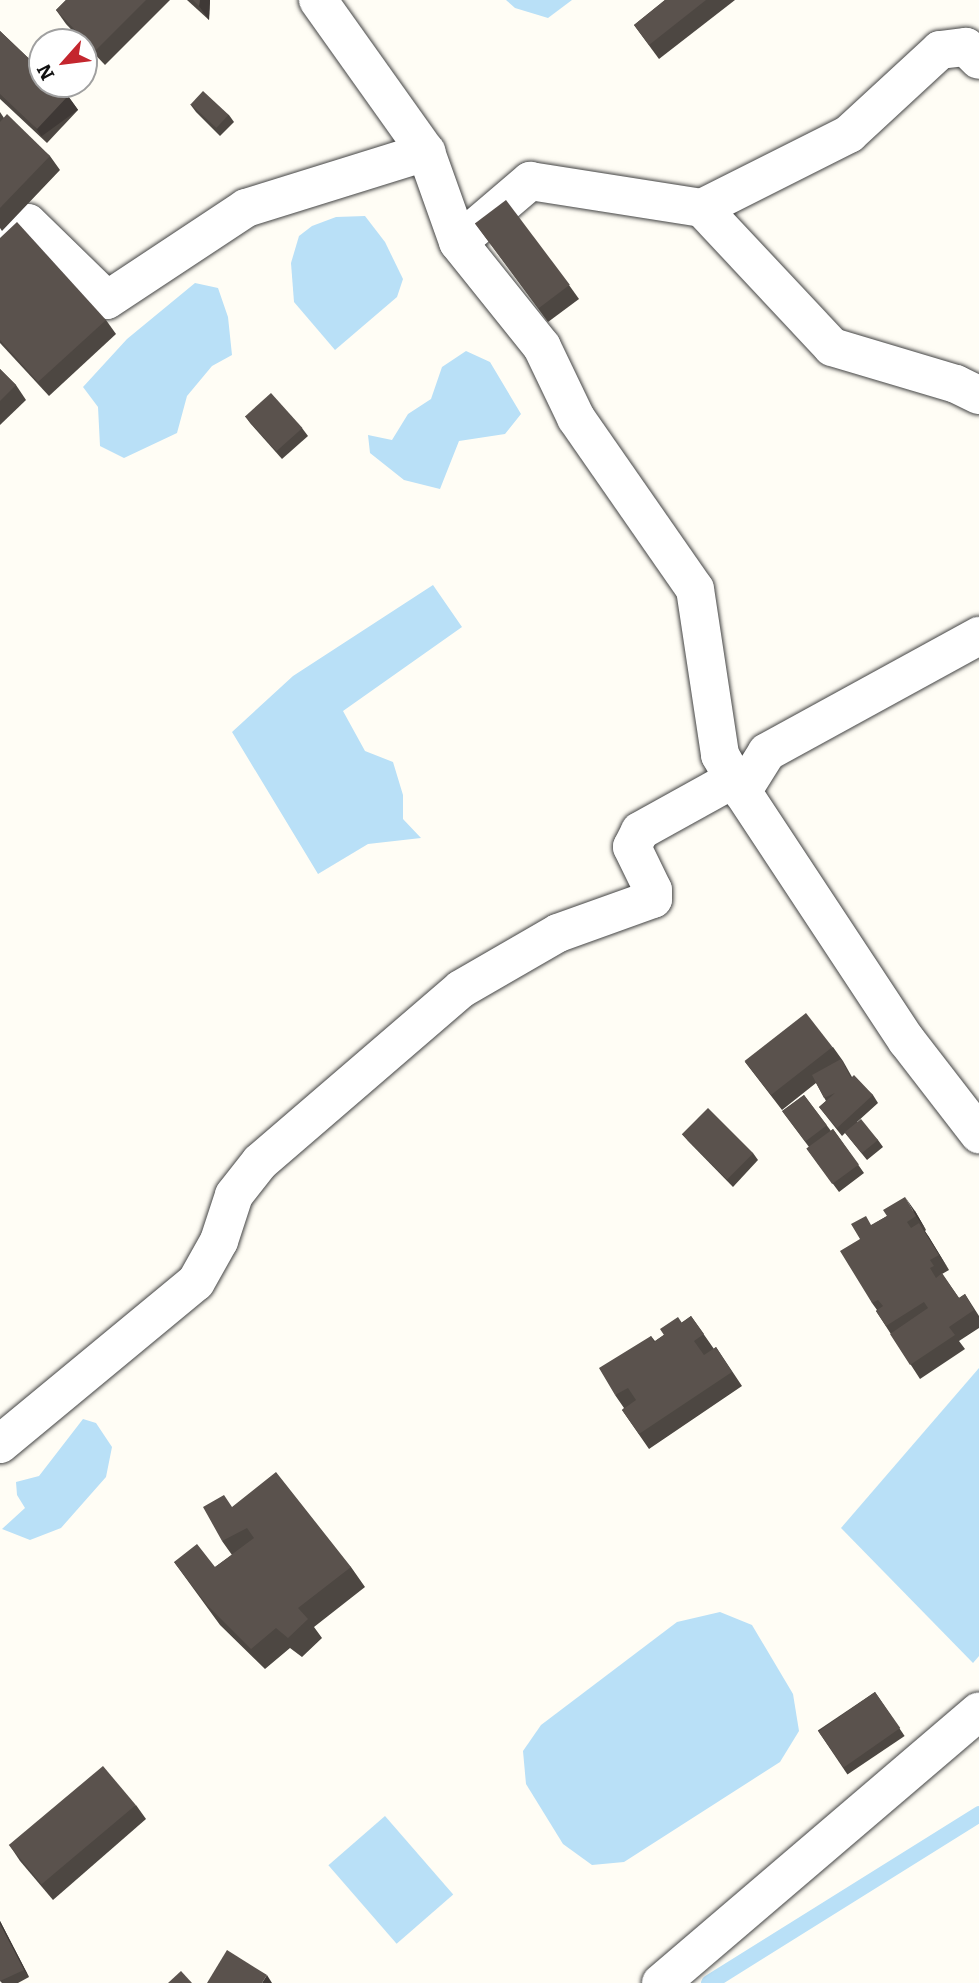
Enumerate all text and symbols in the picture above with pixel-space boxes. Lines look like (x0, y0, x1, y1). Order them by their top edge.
north arrow (28, 28, 98, 98)
text: N (32, 60, 59, 84)

